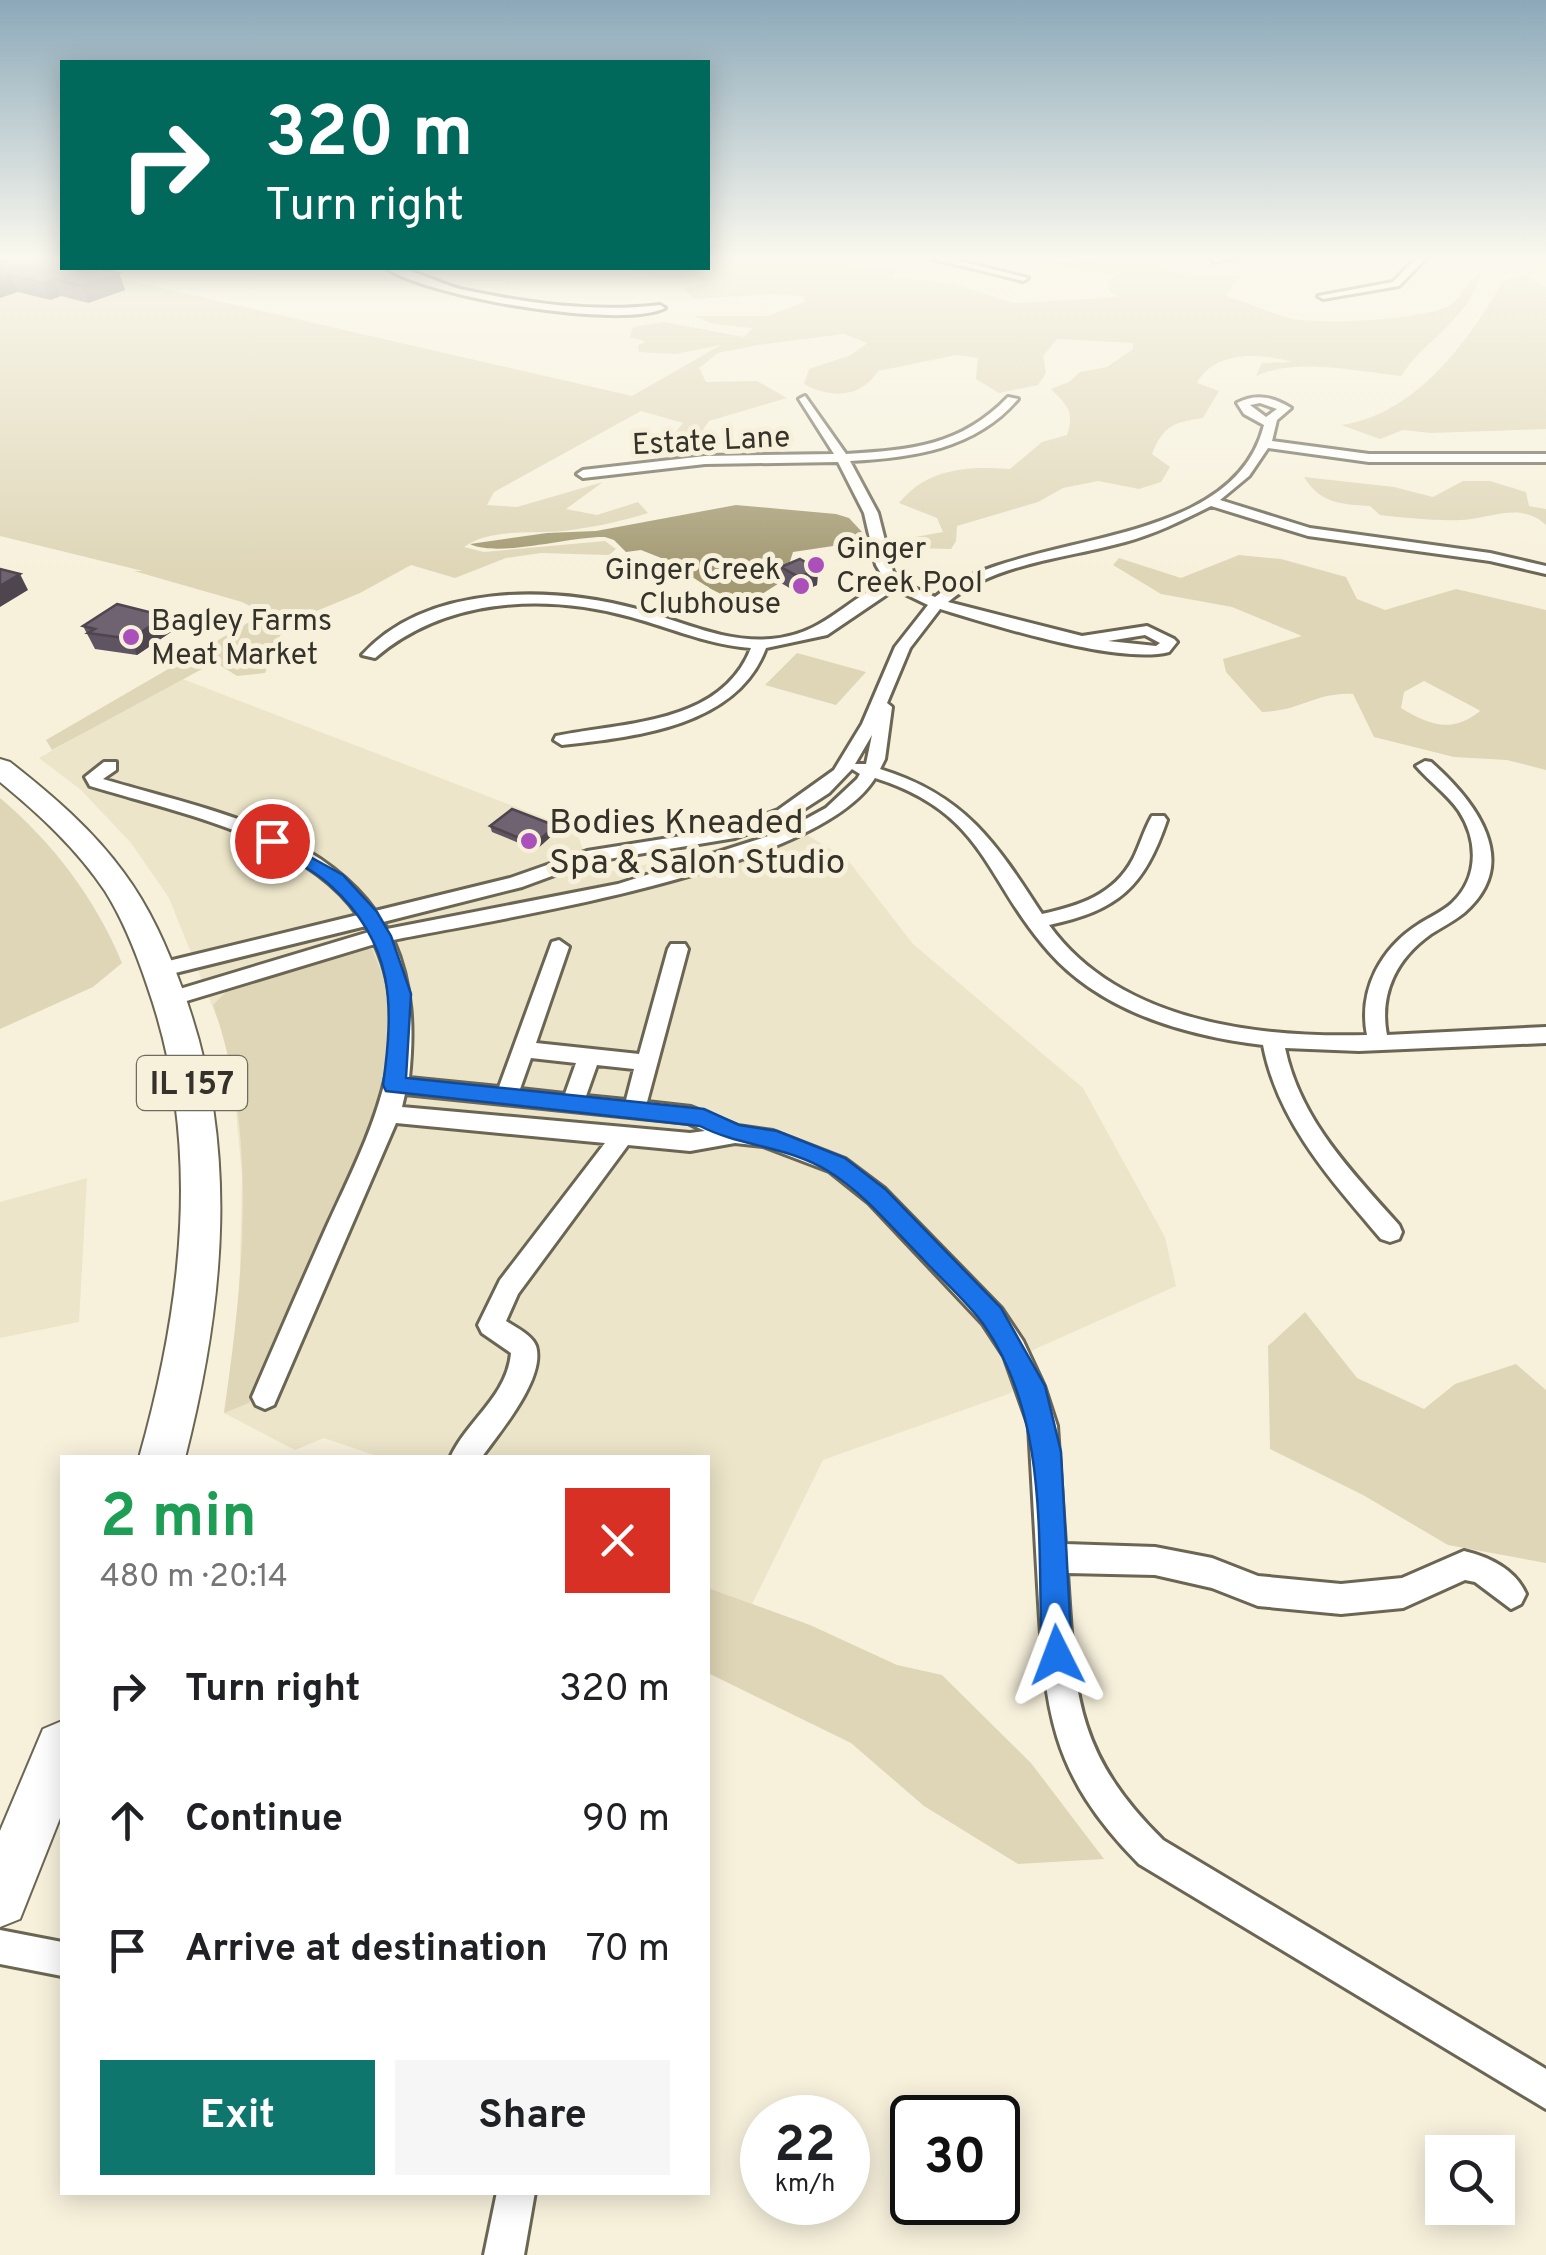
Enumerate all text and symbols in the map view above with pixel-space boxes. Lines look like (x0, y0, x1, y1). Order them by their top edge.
text: 320 m (265, 92, 473, 181)
icon: right (100, 100, 230, 230)
text: Turn right (265, 179, 464, 236)
street label: Estate Lane (631, 420, 791, 465)
place label: Ginger Creek Pool (836, 532, 983, 603)
place label: Ginger Creek Clubhouse (604, 553, 781, 624)
marker: Ginger Creek Pool (805, 554, 827, 576)
marker: Ginger Creek Clubhouse (790, 575, 812, 597)
place label: Bagley Farms Meat Market (151, 604, 332, 675)
marker: Bagley Farms Meat Market (120, 626, 142, 648)
pin (230, 799, 315, 884)
place label: Bodies Kneaded Spa & Salon Studio (549, 802, 845, 886)
icon: arrive (245, 814, 300, 869)
marker: Bodies Kneaded Spa & Salon Studio (518, 830, 540, 852)
road number: IL 157 (137, 1056, 247, 1110)
text: 2 min (100, 1482, 257, 1558)
button: close (565, 1488, 670, 1593)
text: 480 m · 20:14 (100, 1558, 288, 1598)
position arrow (1005, 1603, 1109, 1707)
icon: right (100, 1663, 155, 1718)
text: Turn right (185, 1666, 360, 1715)
text: 320 m (559, 1666, 670, 1715)
icon: ahead (100, 1793, 155, 1848)
text: Continue (185, 1796, 343, 1845)
text: 90 m (582, 1796, 670, 1845)
icon: arrive (100, 1923, 155, 1978)
text: Arrive at destination (185, 1926, 548, 1975)
text: 70 m (586, 1926, 670, 1975)
button: Exit (100, 2060, 375, 2175)
button: Share (395, 2060, 670, 2175)
speed limit sign: 30 (890, 2095, 1020, 2225)
text: 22 (774, 2116, 836, 2179)
map controls (1425, 2135, 1515, 2225)
button: search (1425, 2135, 1515, 2225)
text: km/h (775, 2169, 835, 2201)

